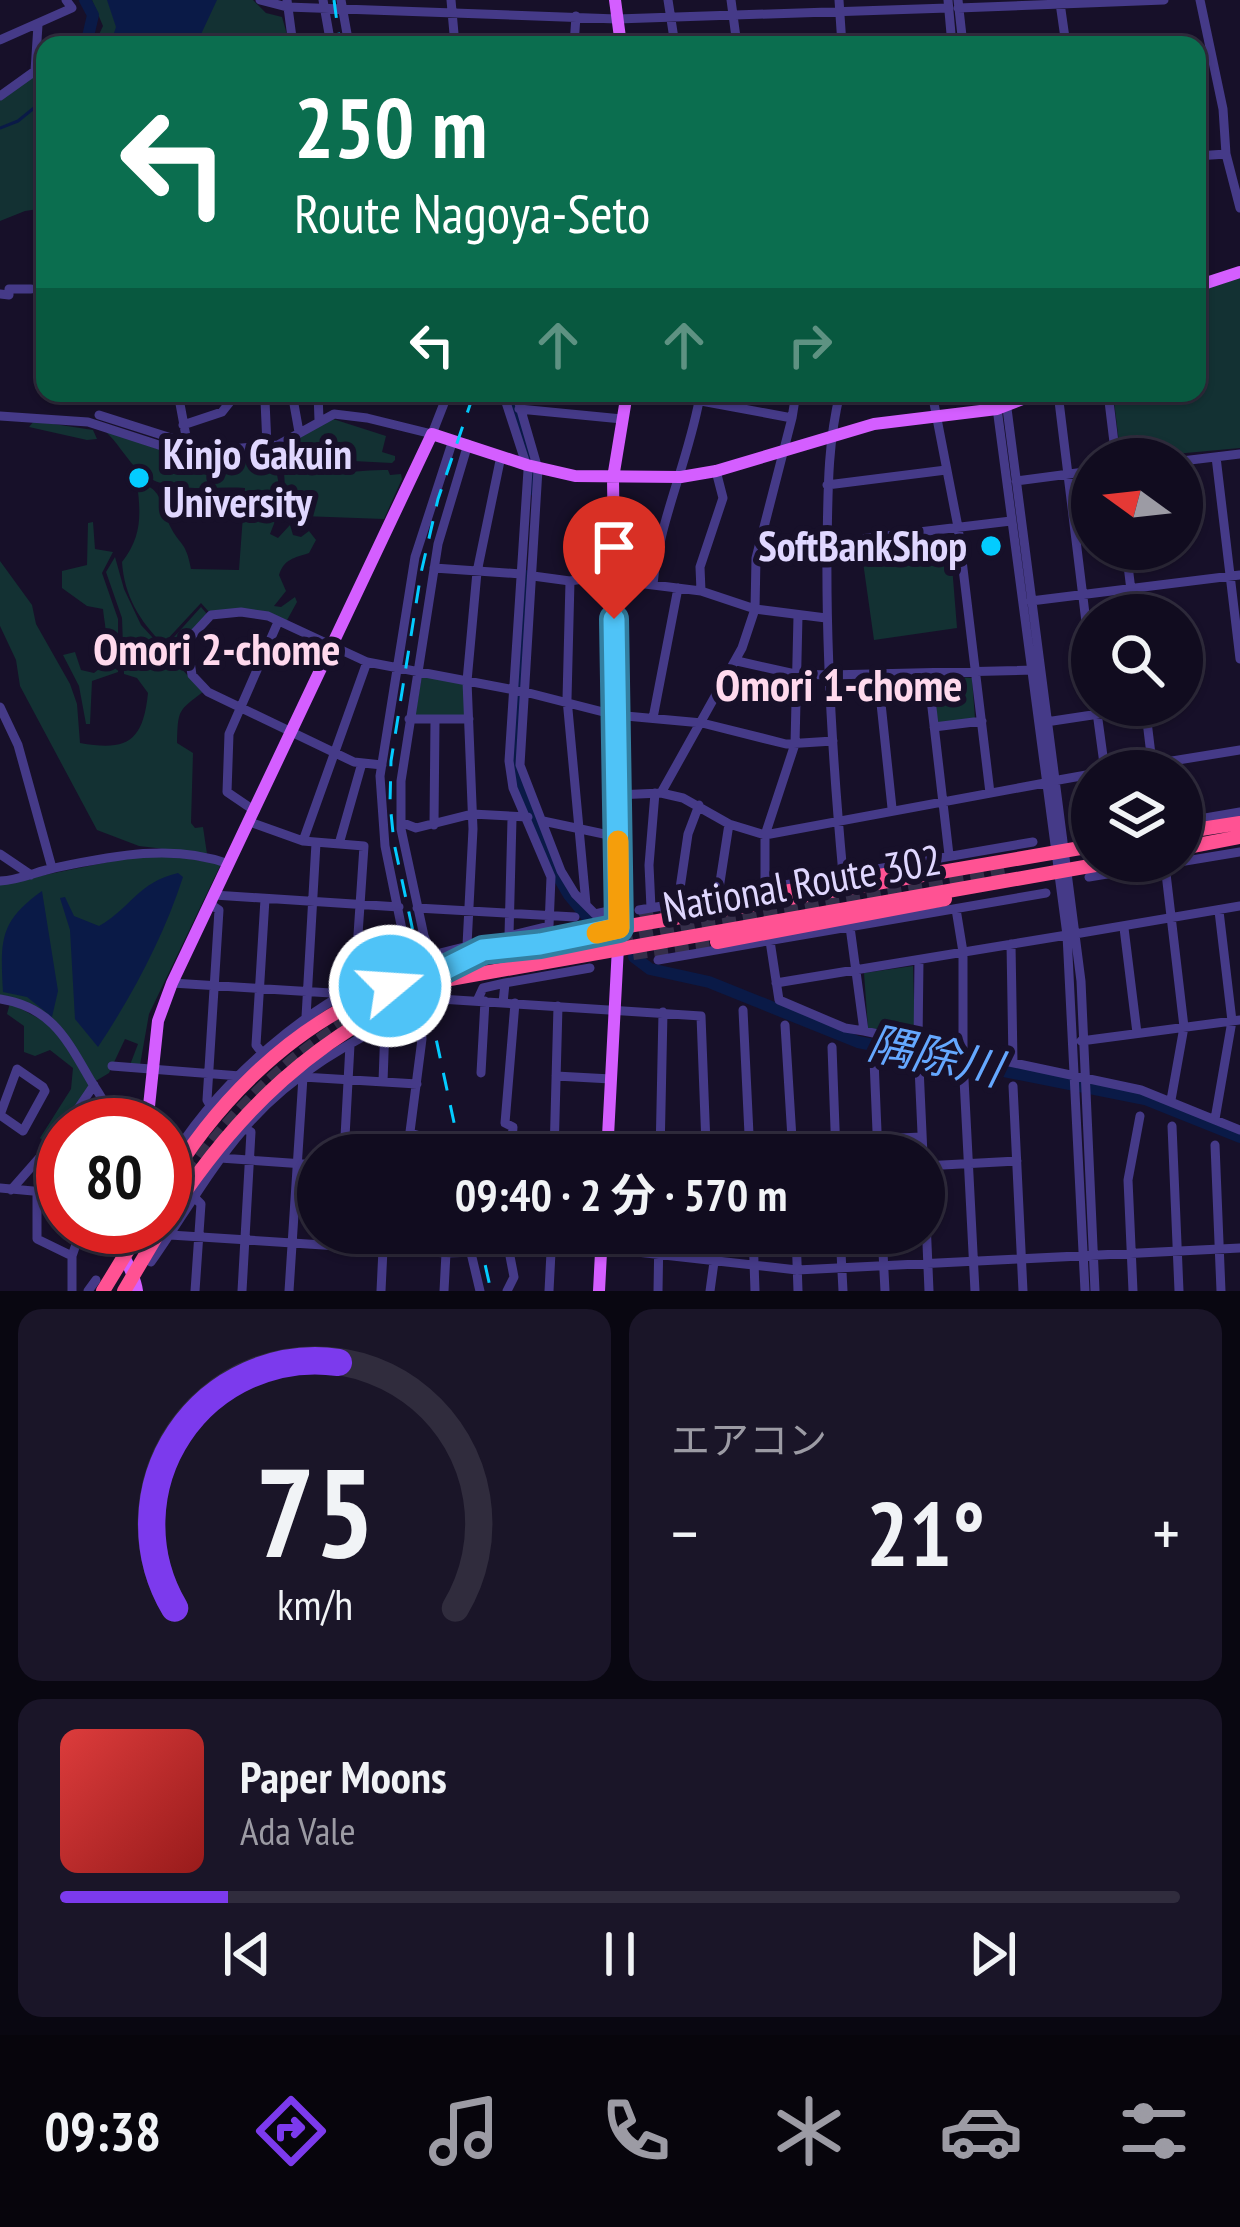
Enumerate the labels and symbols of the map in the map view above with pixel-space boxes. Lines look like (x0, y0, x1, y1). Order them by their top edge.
place label: Kinjo Gakuin University (163, 426, 352, 529)
north arrow (1071, 438, 1203, 570)
marker: Kinjo Gakuin University (126, 465, 152, 491)
pin (563, 496, 665, 619)
place label: SoftBankShop (758, 518, 967, 573)
marker: SoftBankShop (978, 533, 1004, 559)
district label: Omori 2-chome (93, 619, 341, 677)
district label: Omori 1-chome (715, 655, 963, 713)
street label: National Route 302 (659, 831, 945, 934)
position arrow (327, 923, 453, 1049)
water label: 隅除川 (863, 1013, 1011, 1098)
speed limit sign: 80 (36, 1098, 192, 1254)

